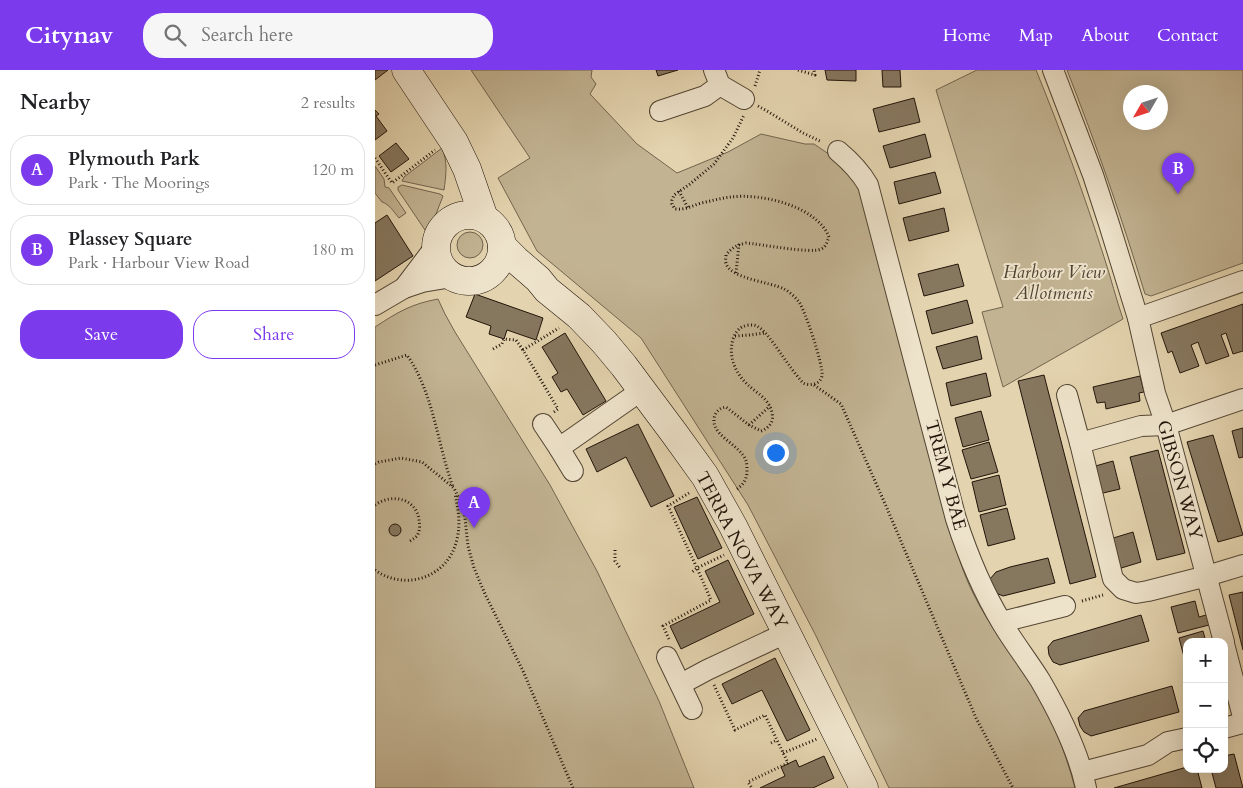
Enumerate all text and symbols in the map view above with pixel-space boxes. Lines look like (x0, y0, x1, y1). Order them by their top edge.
search box (143, 13, 493, 58)
text: Citynav (25, 19, 113, 52)
icon: search (161, 21, 189, 49)
text: Search here (201, 22, 293, 48)
text: Home (943, 23, 991, 48)
text: Map (1019, 23, 1053, 48)
text: About (1081, 23, 1129, 48)
text: Contact (1157, 23, 1218, 48)
north arrow (1123, 85, 1168, 130)
text: Nearby (20, 88, 91, 117)
text: 2 results (301, 92, 355, 114)
text: Plymouth Park (68, 146, 200, 172)
pin: B (1162, 153, 1194, 194)
text: A (31, 159, 43, 181)
text: 120 m (312, 159, 354, 181)
text: Park · The Moorings (68, 172, 210, 194)
text: Plassey Square (68, 226, 192, 252)
text: B (31, 239, 43, 261)
text: 180 m (312, 239, 354, 261)
text: Park · Harbour View Road (68, 252, 250, 274)
park label: Harbour View Allotments (1003, 260, 1106, 306)
button: Save (20, 310, 183, 359)
button: Share (193, 310, 355, 359)
street label: TREM Y BAE (919, 417, 972, 533)
street label: GIBSON WAY (1150, 417, 1209, 543)
your location (763, 440, 789, 466)
street label: TERRA NOVA WAY (689, 467, 794, 634)
pin: A (458, 487, 490, 528)
map controls (1183, 638, 1228, 773)
button: + (1183, 638, 1228, 683)
button: − (1183, 683, 1228, 728)
button: locate (1183, 728, 1228, 773)

